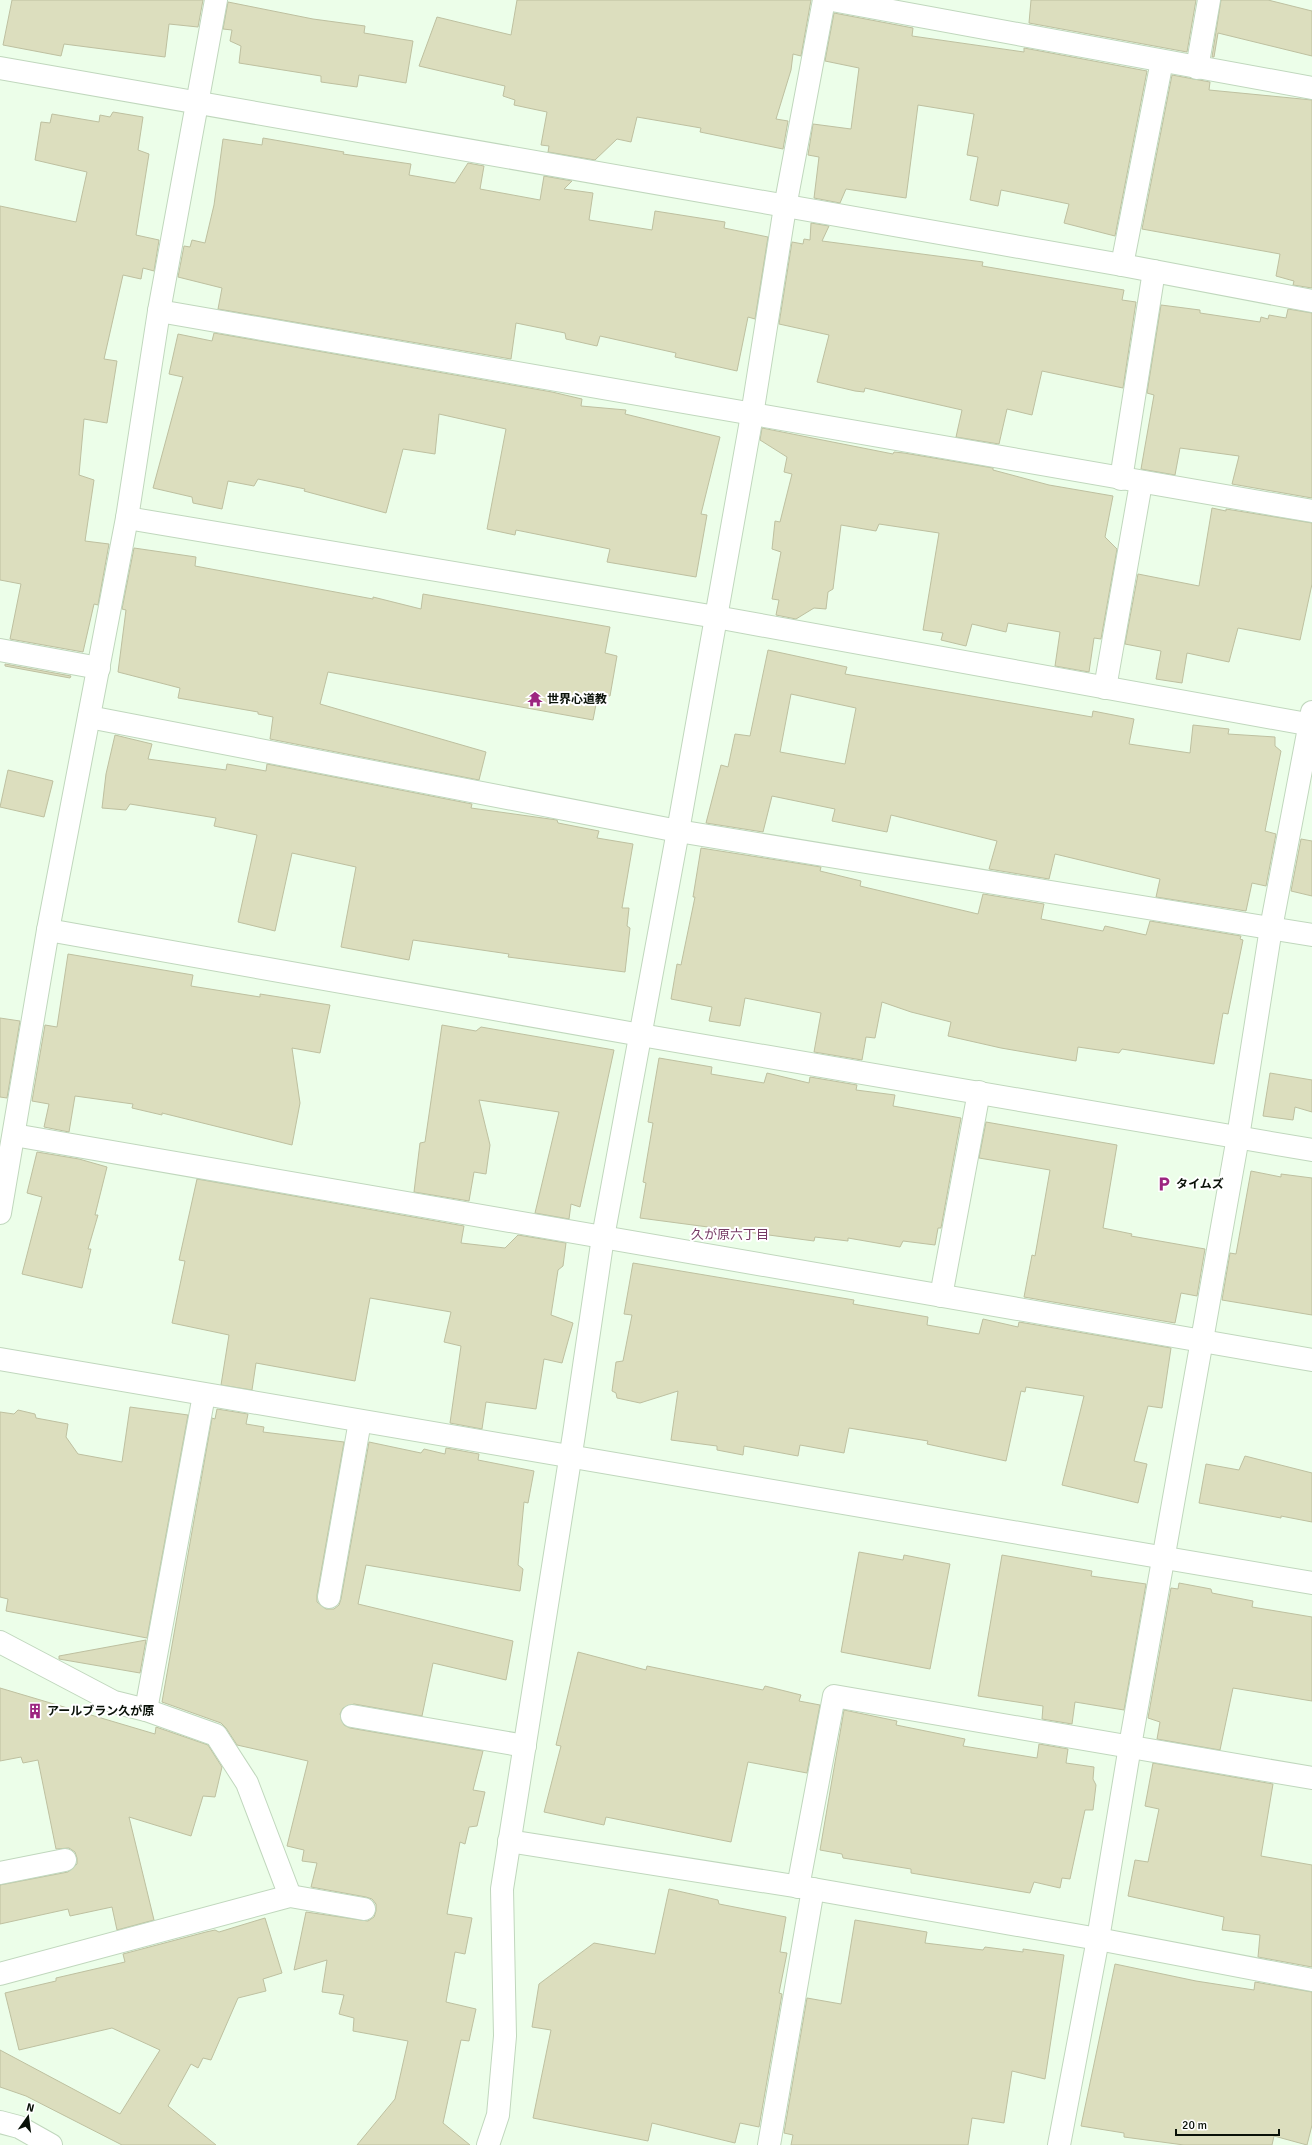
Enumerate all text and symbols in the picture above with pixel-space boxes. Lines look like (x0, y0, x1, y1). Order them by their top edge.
temple icon: 世界心道教 (526, 690, 544, 708)
place label: 世界心道教 (547, 692, 607, 707)
parking icon: タイムズ (1155, 1175, 1173, 1193)
place label: タイムズ (1176, 1177, 1224, 1192)
district label: 久が原六丁目 (691, 1227, 769, 1243)
building icon: アールブラン久が原 (26, 1702, 44, 1720)
place label: アールブラン久が原 (47, 1704, 154, 1719)
north arrow (8, 2097, 48, 2137)
text: N (25, 2101, 36, 2115)
scale bar (1176, 2111, 1279, 2137)
text: 20 m (1182, 2118, 1207, 2133)

